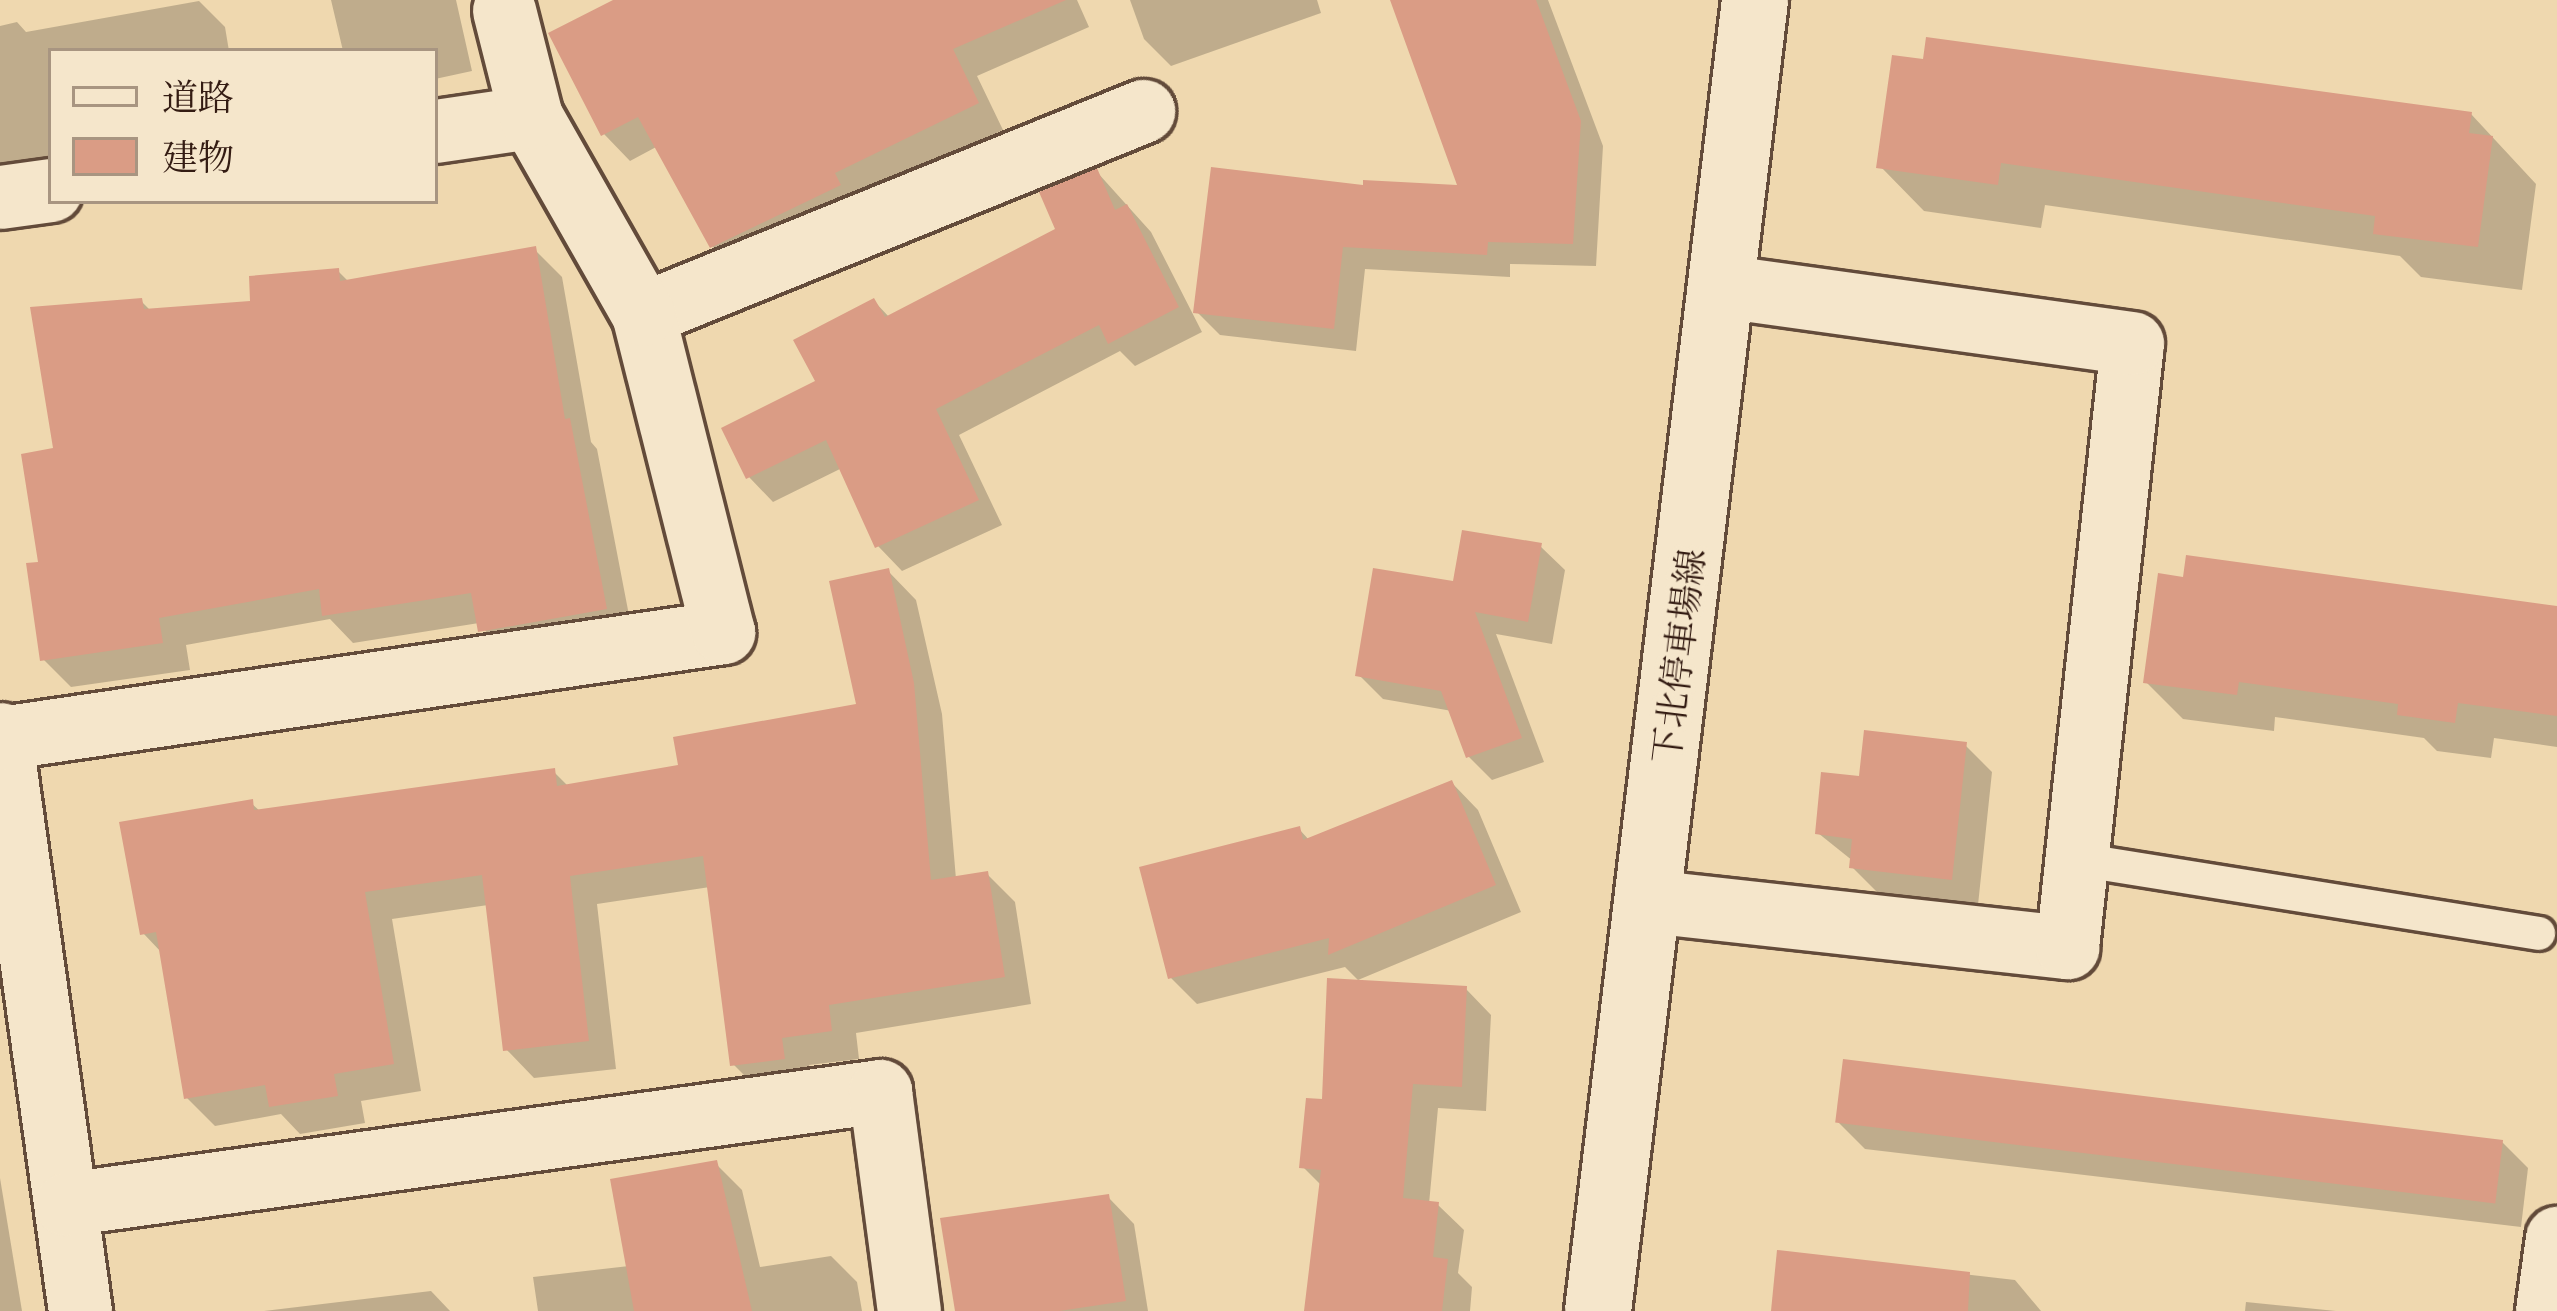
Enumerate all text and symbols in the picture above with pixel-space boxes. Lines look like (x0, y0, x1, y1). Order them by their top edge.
legend (48, 48, 438, 204)
text: 道路 (162, 70, 234, 123)
text: 建物 (162, 130, 234, 183)
street label: 下北停車場線 (1643, 546, 1713, 766)

